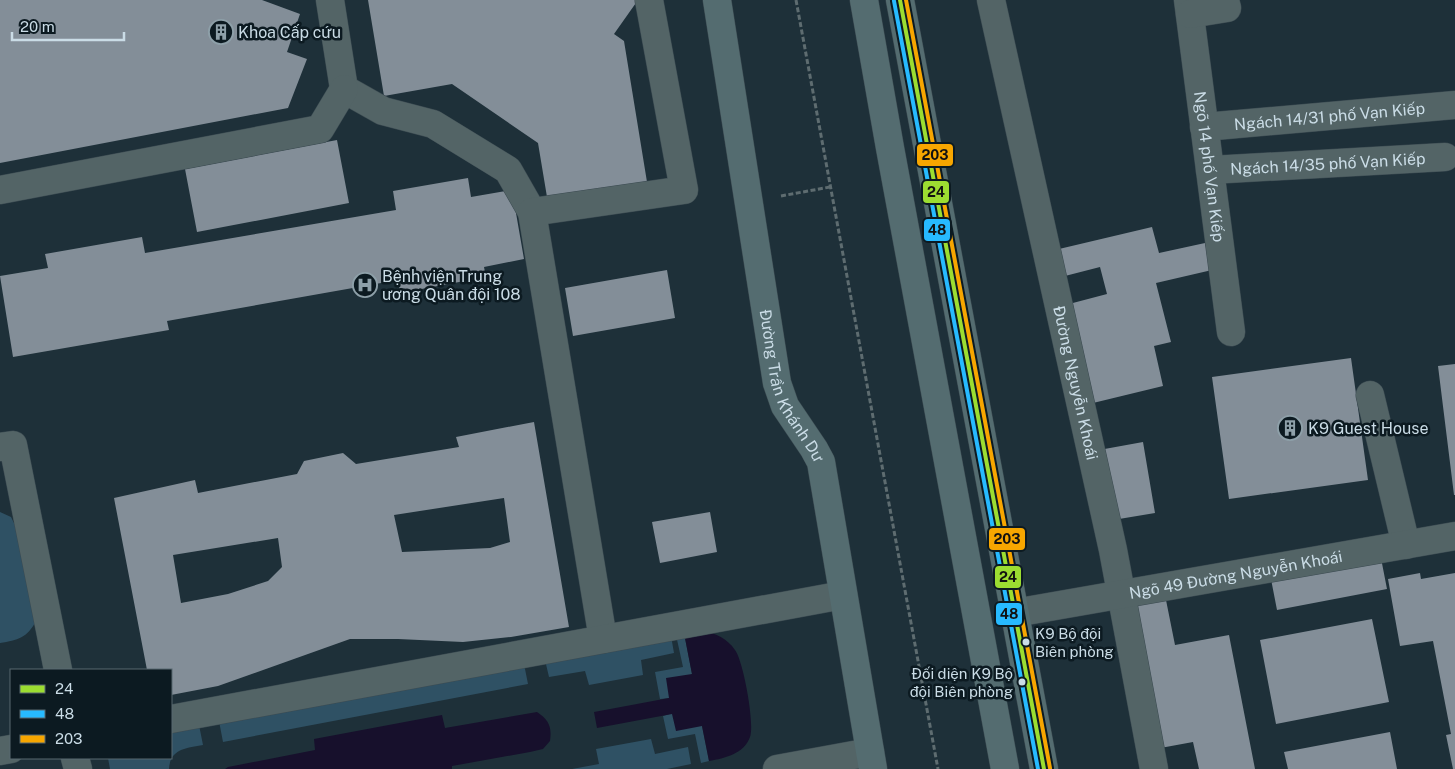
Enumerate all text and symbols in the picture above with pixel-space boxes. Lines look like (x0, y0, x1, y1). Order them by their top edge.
scale bar (12, 10, 125, 42)
text: 20 m (20, 18, 55, 35)
building icon: Khoa Cấp cứu (208, 19, 234, 45)
place label: Khoa Cấp cứu (238, 23, 341, 42)
street label: Ngõ 14 phố Vạn Kiếp (1190, 90, 1228, 243)
street label: Ngách 14/31 phố Vạn Kiếp (1233, 99, 1426, 134)
line badge: 203 (916, 143, 954, 167)
text: 203 (921, 147, 949, 163)
street label: Ngách 14/35 phố Vạn Kiếp (1230, 149, 1426, 179)
line badge: 24 (922, 180, 950, 204)
text: 24 (927, 184, 945, 200)
line badge: 48 (923, 218, 951, 242)
text: 48 (928, 222, 946, 238)
place label: Bệnh viện Trung ương Quân đội 108 (382, 267, 521, 304)
hospital icon: Bệnh viện Trung ương Quân đội 108 (352, 272, 378, 298)
street label: Đường Nguyễn Khoái (1049, 304, 1102, 462)
street label: Đường Trần Khánh Dư (756, 308, 828, 466)
building icon: K9 Guest House (1277, 415, 1303, 441)
place label: K9 Guest House (1308, 419, 1428, 438)
line badge: 203 (988, 527, 1026, 551)
text: 203 (993, 531, 1021, 547)
street label: Ngõ 49 Đường Nguyễn Khoái (1128, 547, 1344, 603)
line badge: 24 (994, 565, 1022, 589)
text: 24 (999, 569, 1017, 585)
line badge: 48 (995, 602, 1023, 626)
text: 48 (1000, 606, 1018, 622)
place label: K9 Bộ đội Biên phòng (1035, 625, 1114, 660)
marker: K9 Bộ đội Biên phòng (1021, 637, 1031, 647)
place label: Đối diện K9 Bộ đội Biên phòng (910, 665, 1013, 700)
legend (10, 669, 172, 759)
marker: Đối diện K9 Bộ đội Biên phòng (1017, 677, 1027, 687)
text: 24 (55, 680, 73, 697)
text: 48 (55, 705, 74, 722)
text: 203 (55, 730, 82, 747)

